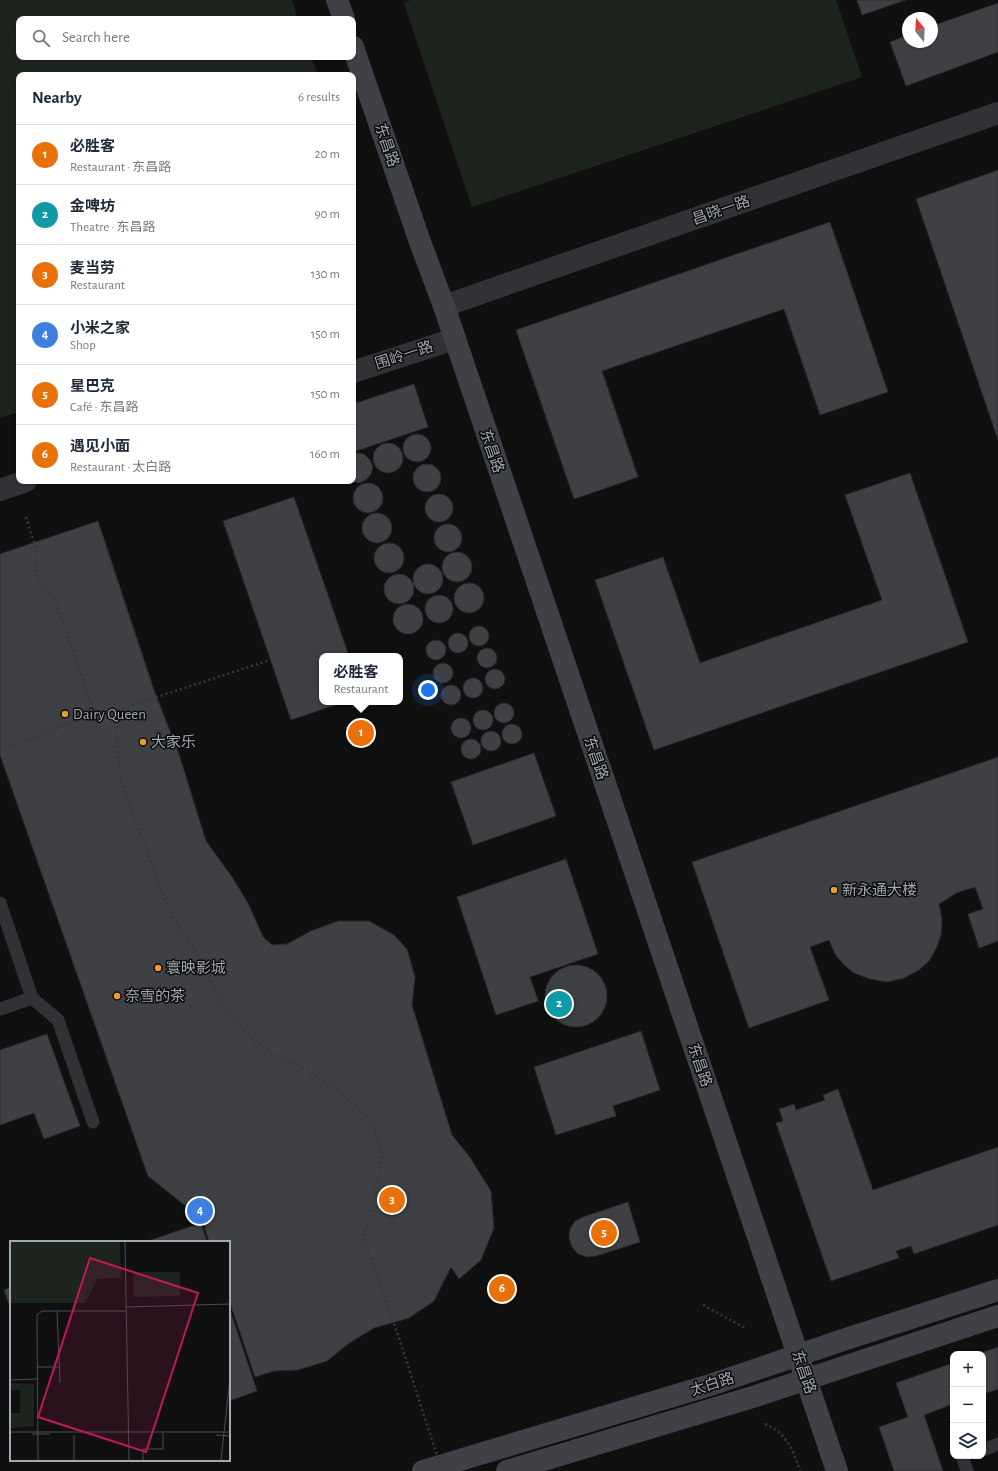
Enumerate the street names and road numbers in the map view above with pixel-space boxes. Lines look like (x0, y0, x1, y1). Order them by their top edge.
street label: 东昌路 (372, 121, 402, 169)
street label: 昌晓一路 (690, 193, 752, 227)
street label: 围岭一路 (373, 337, 435, 372)
street label: 东昌路 (477, 427, 507, 475)
street label: 东昌路 (581, 734, 611, 782)
street label: 东昌路 (685, 1041, 715, 1089)
street label: 东昌路 (789, 1348, 819, 1396)
street label: 太白路 (688, 1369, 736, 1399)

